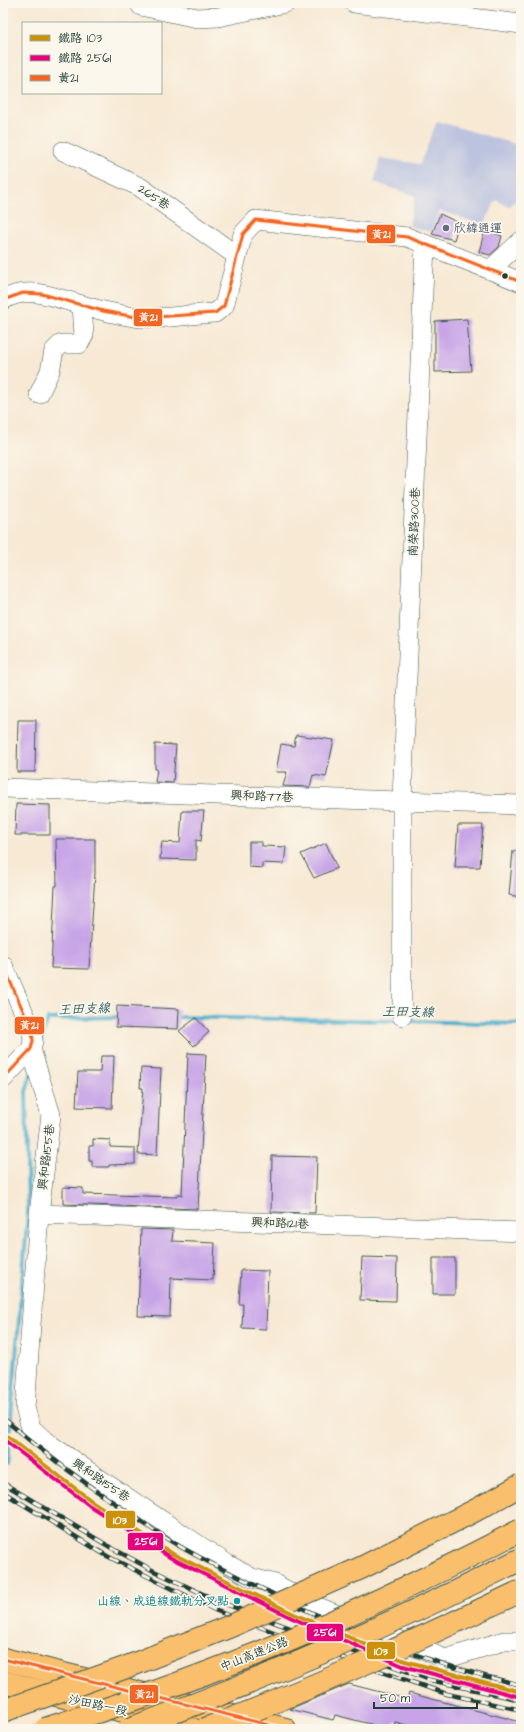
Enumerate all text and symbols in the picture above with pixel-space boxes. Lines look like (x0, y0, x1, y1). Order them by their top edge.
legend (22, 22, 162, 94)
text: 鐵路 103 (58, 30, 102, 47)
text: 鐵路 2561 (58, 50, 112, 67)
text: 黃21 (58, 70, 79, 87)
street label: 265巷 (134, 181, 173, 214)
place label: 欣緯通運 (454, 220, 502, 237)
marker: 欣緯通運 (441, 223, 451, 233)
line badge: 黃21 (366, 224, 396, 244)
text: 黃21 (372, 227, 391, 242)
unlabelled marker (500, 271, 510, 281)
line badge: 黃21 (133, 308, 163, 327)
text: 黃21 (139, 310, 158, 325)
street label: 南榮路300巷 (405, 487, 424, 557)
street label: 興和路77巷 (230, 787, 294, 806)
water label: 王田支線 (58, 999, 111, 1019)
water label: 王田支線 (382, 1003, 435, 1021)
line badge: 黃21 (14, 1016, 45, 1035)
text: 黃21 (20, 1018, 39, 1033)
street label: 興和路155巷 (34, 1123, 59, 1191)
street label: 興和路121巷 (251, 1214, 309, 1233)
street label: 興和路155巷 (68, 1455, 133, 1506)
line badge: 103 (105, 1510, 136, 1529)
text: 103 (113, 1513, 127, 1528)
line badge: 2561 (127, 1532, 164, 1551)
text: 2561 (134, 1534, 158, 1549)
place label: 山線、成追線鐵軌分叉點 (97, 1593, 229, 1610)
marker: 山線、成追線鐵軌分叉點 (232, 1596, 242, 1606)
line badge: 2561 (306, 1623, 344, 1642)
text: 2561 (313, 1625, 337, 1640)
street label: 中山高速公路 (218, 1633, 291, 1676)
line badge: 103 (366, 1641, 396, 1660)
text: 103 (374, 1644, 388, 1659)
line badge: 黃21 (129, 1684, 159, 1704)
scale bar (374, 1684, 477, 1710)
text: 黃21 (135, 1687, 154, 1702)
text: 50 m (380, 1690, 411, 1707)
street label: 沙田路一段 (67, 1691, 129, 1720)

